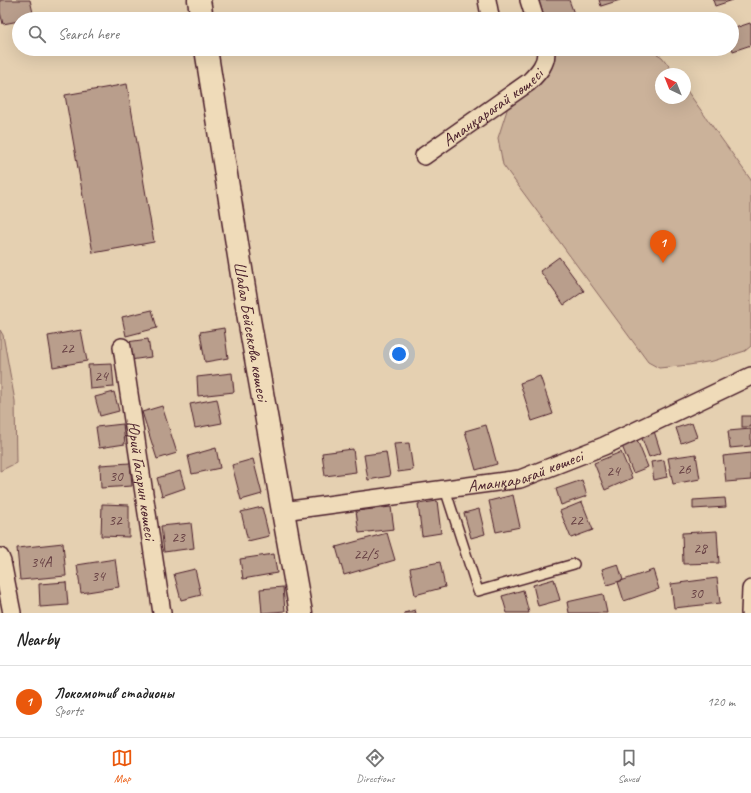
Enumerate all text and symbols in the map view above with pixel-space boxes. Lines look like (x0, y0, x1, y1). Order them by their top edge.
search box (12, 12, 739, 56)
icon: search (26, 23, 48, 45)
text: Search here (58, 25, 119, 44)
street label: Аманқарағай көшесі (438, 63, 549, 151)
north arrow (655, 68, 691, 104)
pin: 1 (650, 230, 676, 263)
street label: Шабал Бейсекова көшесі (229, 260, 274, 405)
house number: 22 (60, 339, 75, 358)
your location (389, 344, 409, 364)
house number: 24 (94, 367, 109, 386)
street label: Юрий Гагарин көшесі (122, 420, 161, 543)
street label: Аманқарағай көшесі (466, 445, 588, 497)
house number: 26 (677, 460, 692, 479)
house number: 24 (606, 462, 621, 481)
house number: 30 (109, 467, 124, 486)
house number: 32 (108, 511, 123, 530)
house number: 22 (569, 511, 584, 530)
house number: 23 (171, 528, 186, 547)
house number: 28 (693, 539, 708, 558)
house number: 22/5 (353, 545, 380, 564)
house number: 34А (30, 553, 53, 572)
house number: 34 (91, 567, 106, 586)
house number: 30 (689, 584, 704, 603)
text: Nearby (16, 629, 59, 650)
text: Локомотив стадионы (54, 684, 174, 703)
text: 1 (26, 694, 32, 710)
text: 120 m (707, 694, 735, 710)
text: Sports (54, 703, 83, 719)
tab: Map (111, 747, 133, 785)
tab: Directions (356, 747, 395, 785)
tab: Saved (618, 747, 640, 785)

